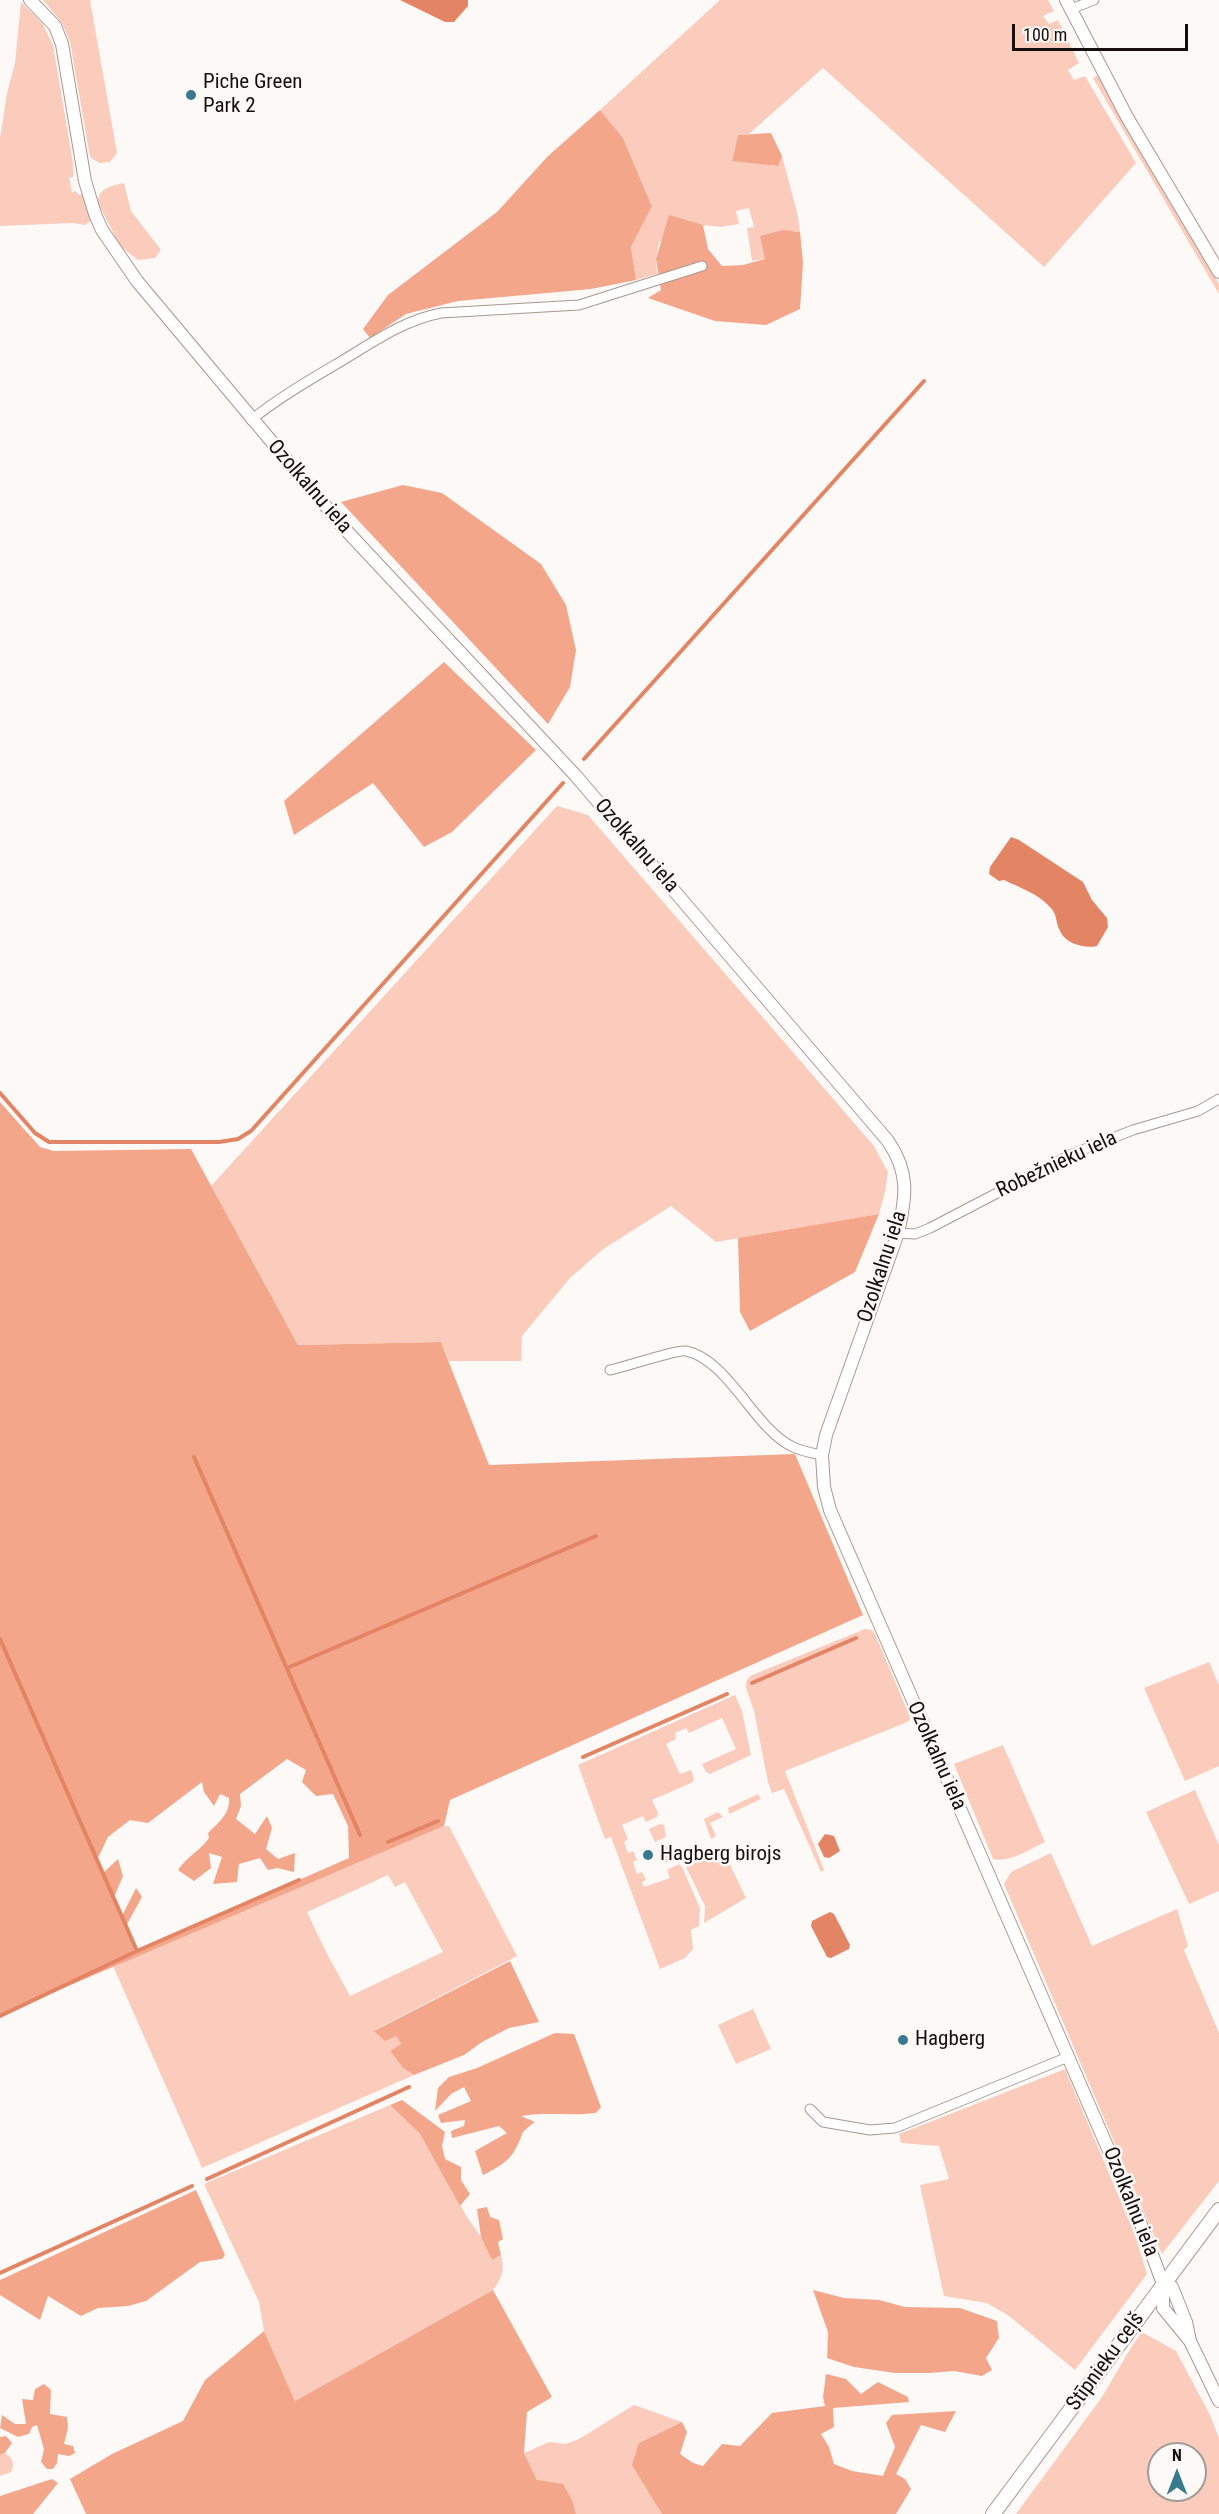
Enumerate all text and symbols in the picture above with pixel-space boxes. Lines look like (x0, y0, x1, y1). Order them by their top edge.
scale bar (1015, 12, 1190, 50)
text: 100 m (1023, 24, 1067, 45)
place label: Piche Green Park 2 (203, 70, 302, 120)
marker: Piche Green Park 2 (184, 88, 198, 102)
street label: Ozolkalnu iela (261, 435, 357, 539)
street label: Ozolkalnu iela (588, 794, 684, 898)
street label: Robežnieku iela (993, 1126, 1121, 1204)
street label: Ozolkalnu iela (853, 1208, 913, 1326)
street label: Ozolkalnu iela (901, 1698, 971, 1814)
place label: Hagberg birojs (660, 1842, 781, 1868)
marker: Hagberg birojs (641, 1848, 655, 1862)
place label: Hagberg (915, 2027, 985, 2053)
marker: Hagberg (896, 2033, 910, 2047)
street label: Ozolkalnu iela (1097, 2143, 1163, 2261)
street label: Stīpnieku ceļš (1062, 2308, 1150, 2416)
north arrow (1147, 2442, 1207, 2502)
text: N (1172, 2446, 1182, 2465)

